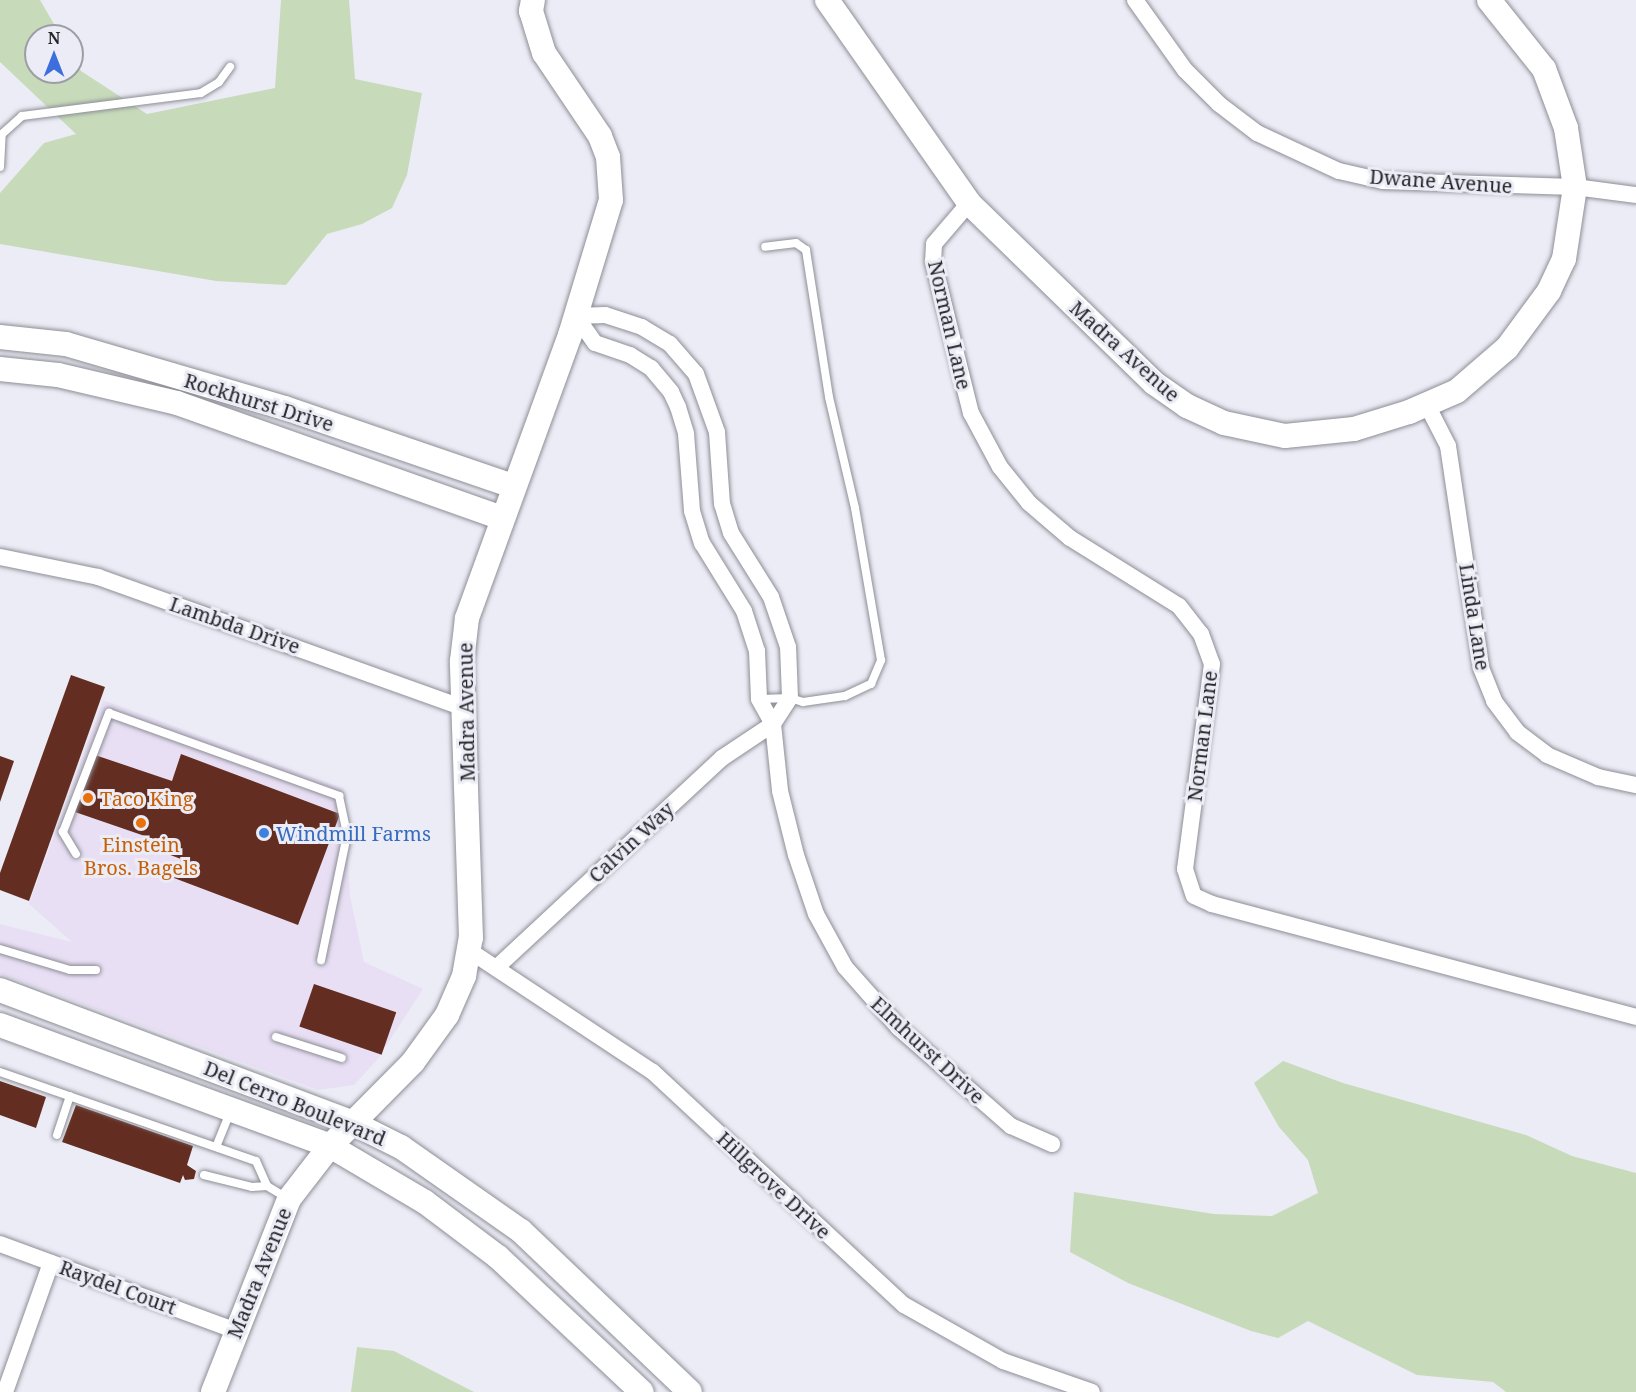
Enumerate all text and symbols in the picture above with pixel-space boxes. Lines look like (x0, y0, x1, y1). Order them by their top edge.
north arrow (24, 24, 84, 84)
text: N (48, 27, 60, 49)
street label: Dwane Avenue (1369, 164, 1513, 198)
street label: Norman Lane (923, 258, 977, 392)
street label: Madra Avenue (1065, 295, 1185, 407)
street label: Rockhurst Drive (181, 368, 337, 436)
street label: Linda Lane (1455, 562, 1495, 672)
street label: Lambda Drive (167, 591, 303, 659)
street label: Madra Avenue (453, 642, 479, 782)
street label: Norman Lane (1182, 669, 1222, 803)
place label: Taco King (100, 786, 194, 810)
marker: Taco King (81, 791, 95, 805)
street label: Calvin Way (583, 797, 679, 887)
marker: Einstein Bros. Bagels (134, 816, 148, 830)
place label: Windmill Farms (276, 821, 431, 845)
marker: Windmill Farms (257, 826, 271, 840)
place label: Einstein Bros. Bagels (84, 832, 198, 879)
street label: Elmhurst Drive (866, 991, 990, 1109)
street label: Del Cerro Boulevard (201, 1056, 389, 1150)
street label: Hillgrove Drive (712, 1126, 836, 1244)
street label: Madra Avenue (222, 1204, 296, 1342)
street label: Raydel Court (56, 1255, 180, 1319)

